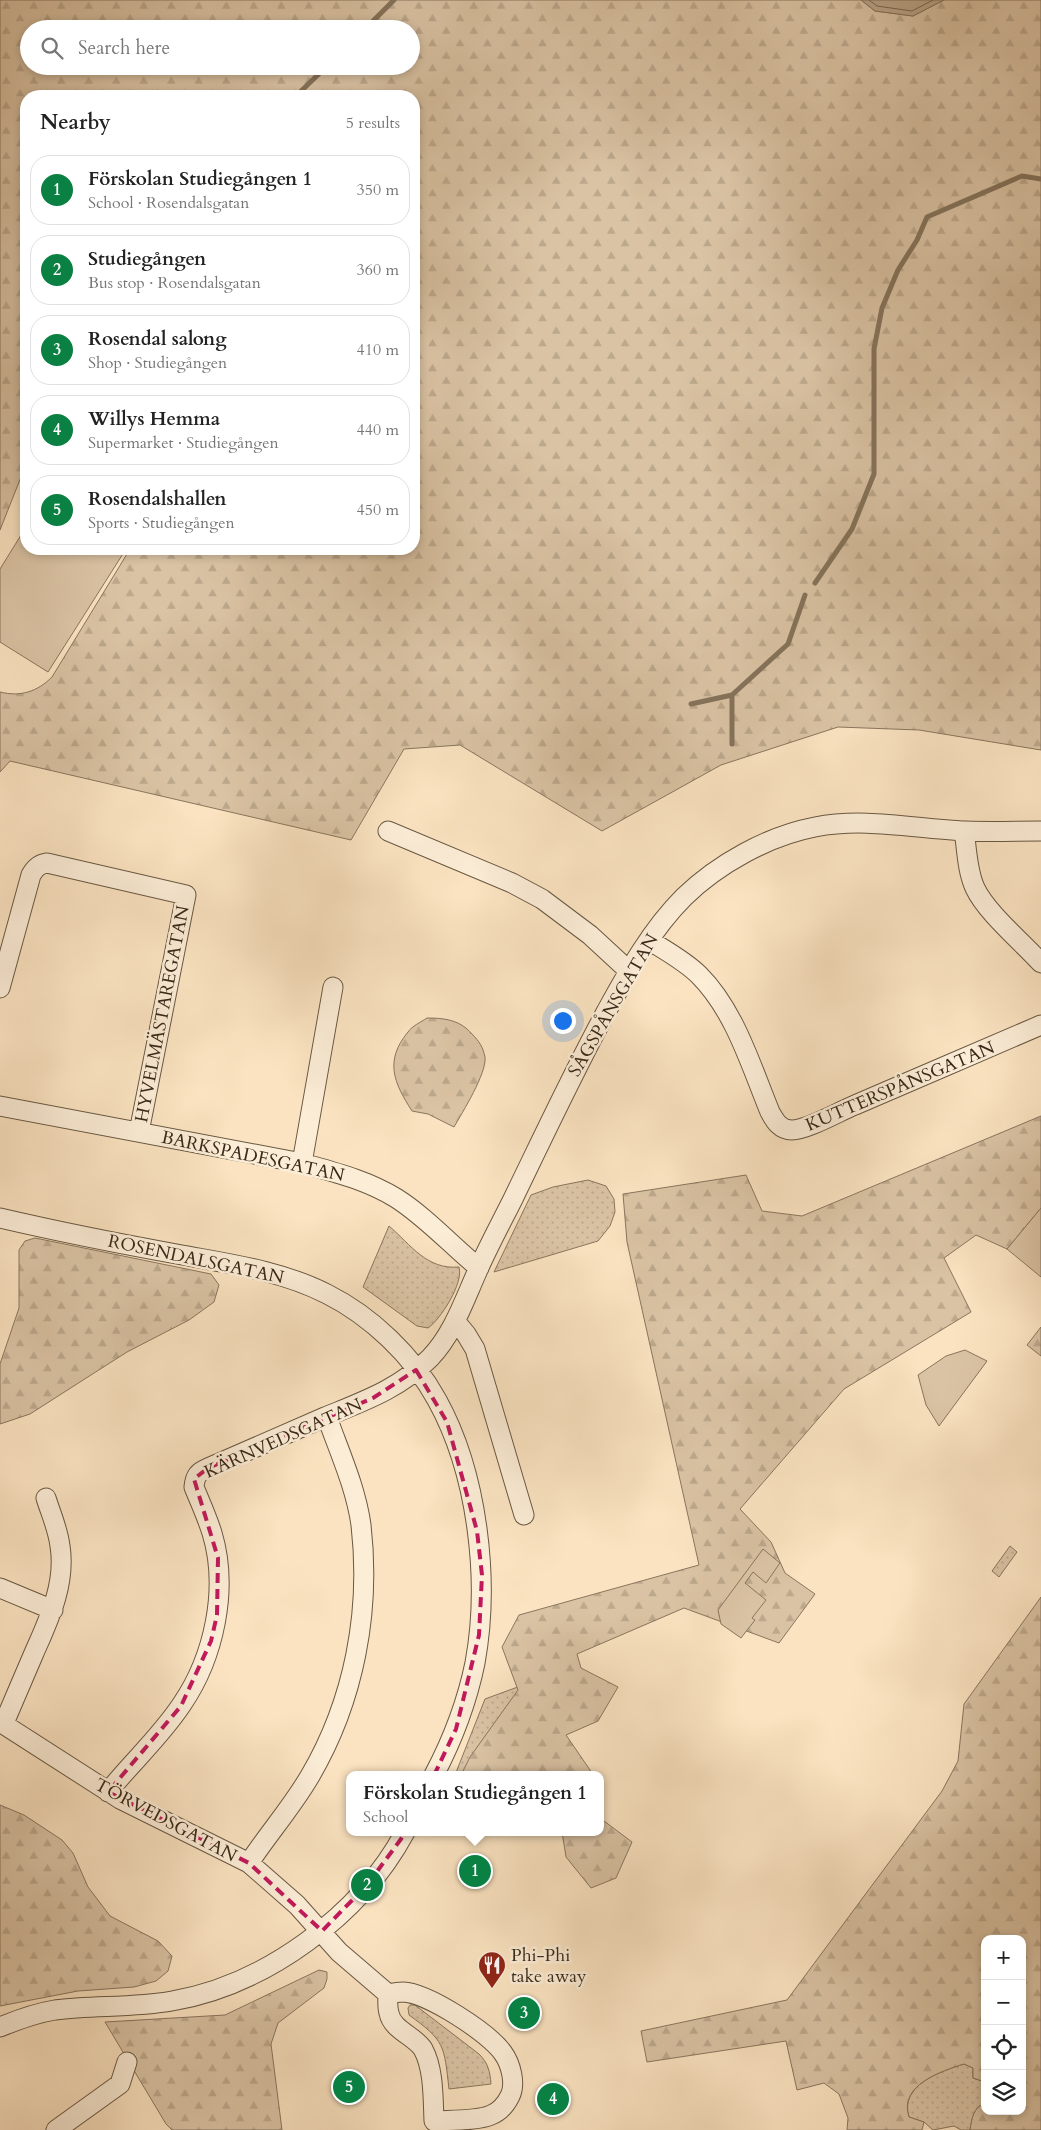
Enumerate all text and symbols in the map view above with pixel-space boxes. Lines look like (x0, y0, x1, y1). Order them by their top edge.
search box (20, 20, 420, 75)
icon: search (38, 34, 66, 62)
text: Search here (78, 35, 170, 61)
text: Nearby (40, 108, 111, 137)
text: 5 results (346, 112, 400, 134)
text: Förskolan Studiegången 1 (88, 166, 312, 192)
text: 1 (53, 179, 61, 201)
text: 350 m (357, 179, 399, 201)
text: School · Rosendalsgatan (88, 192, 249, 214)
text: Studiegången (88, 246, 206, 272)
text: 2 (53, 259, 61, 281)
text: 360 m (357, 259, 399, 281)
text: Bus stop · Rosendalsgatan (88, 272, 261, 294)
text: Rosendal salong (88, 326, 227, 352)
text: 3 (53, 339, 61, 361)
text: 410 m (357, 339, 399, 361)
text: Shop · Studiegången (88, 352, 227, 374)
text: Willys Hemma (88, 406, 220, 432)
text: 4 (53, 419, 61, 441)
text: 440 m (357, 419, 399, 441)
text: Supermarket · Studiegången (88, 432, 279, 454)
text: Rosendalshallen (88, 486, 227, 512)
text: 5 (53, 499, 61, 521)
text: 450 m (357, 499, 399, 521)
text: Sports · Studiegången (88, 512, 235, 534)
street label: HYVELMÄSTAREGATAN (129, 903, 196, 1125)
street label: SÅGSPÅNSGATAN (562, 929, 665, 1081)
your location (550, 1008, 576, 1034)
street label: KUTTERSPÅNSGATAN (802, 1035, 999, 1138)
street label: BARKSPADESGATAN (159, 1125, 347, 1188)
street label: ROSENDALSGATAN (106, 1229, 287, 1290)
street label: KÄRNVEDSGATAN (200, 1392, 367, 1485)
popup (346, 1771, 604, 1836)
street label: TÖRVEDSGATAN (90, 1772, 242, 1869)
text: Förskolan Studiegången 1 (363, 1780, 587, 1806)
text: School (363, 1806, 408, 1828)
pin: 1 (459, 1852, 491, 1890)
pin: 2 (351, 1866, 383, 1904)
map controls (981, 1935, 1026, 2115)
button: + (981, 1935, 1026, 1980)
place label: Phi-Phi take away (511, 1943, 587, 1989)
restaurant icon: Phi-Phi take away (477, 1950, 507, 1989)
button: − (981, 1980, 1026, 2025)
pin: 3 (508, 1994, 540, 2032)
button: locate (981, 2025, 1026, 2070)
pin: 5 (333, 2068, 365, 2106)
button: layers (981, 2070, 1026, 2115)
pin: 4 (537, 2080, 569, 2118)

